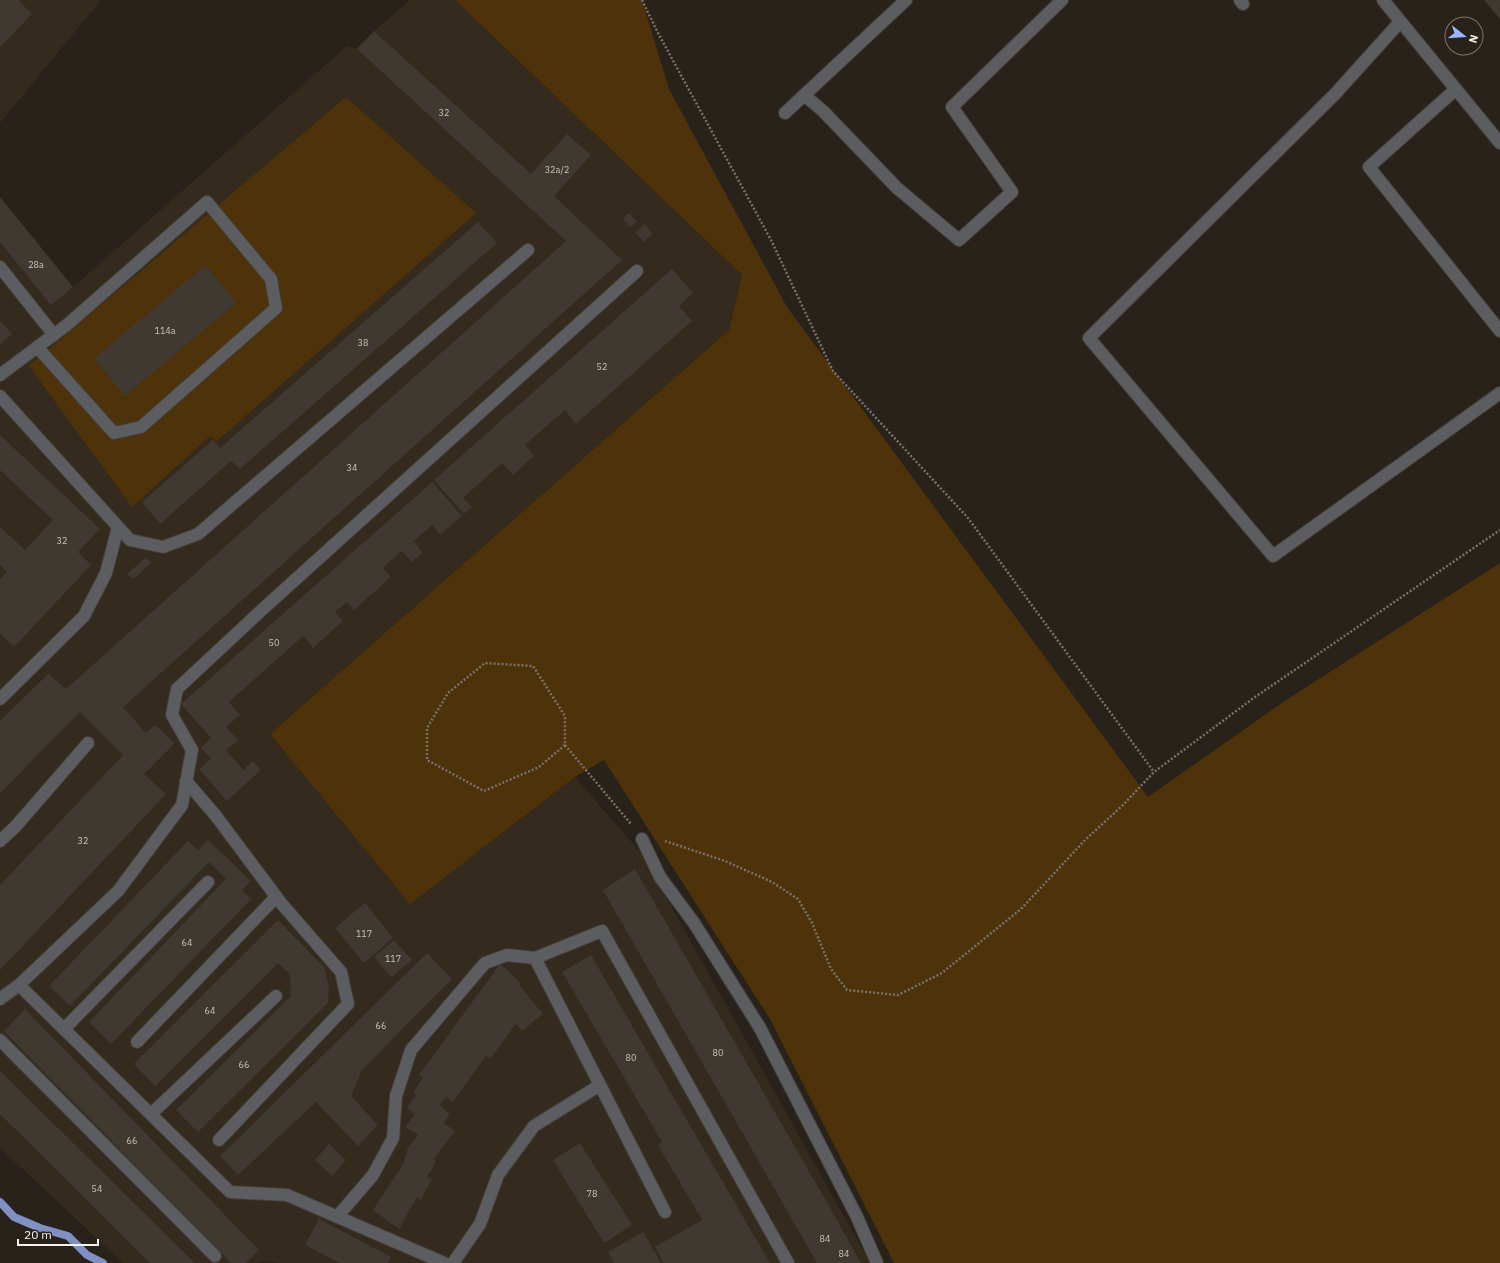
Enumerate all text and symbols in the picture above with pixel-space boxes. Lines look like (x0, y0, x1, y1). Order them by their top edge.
north arrow (1444, 16, 1484, 56)
text: N (1466, 33, 1481, 45)
house number: 32 (439, 107, 449, 118)
house number: 32a/2 (545, 164, 569, 175)
house number: 28a (28, 259, 44, 270)
house number: 114a (154, 325, 176, 336)
house number: 38 (358, 337, 368, 348)
house number: 52 (597, 361, 607, 372)
house number: 34 (347, 462, 357, 473)
house number: 32 (57, 535, 67, 546)
house number: 50 (269, 637, 279, 648)
house number: 32 (78, 835, 88, 846)
house number: 117 (356, 928, 372, 939)
house number: 64 (182, 937, 192, 948)
house number: 117 (385, 953, 401, 964)
house number: 64 (205, 1005, 215, 1016)
house number: 66 (376, 1020, 386, 1031)
house number: 80 (713, 1047, 723, 1058)
house number: 80 (626, 1052, 636, 1063)
house number: 66 (239, 1059, 249, 1070)
house number: 66 (127, 1135, 137, 1146)
house number: 54 (92, 1183, 102, 1194)
house number: 78 (587, 1188, 597, 1199)
scale bar (18, 1221, 98, 1247)
text: 20 m (24, 1227, 52, 1242)
house number: 84 (820, 1233, 830, 1244)
house number: 84 (839, 1248, 849, 1259)

